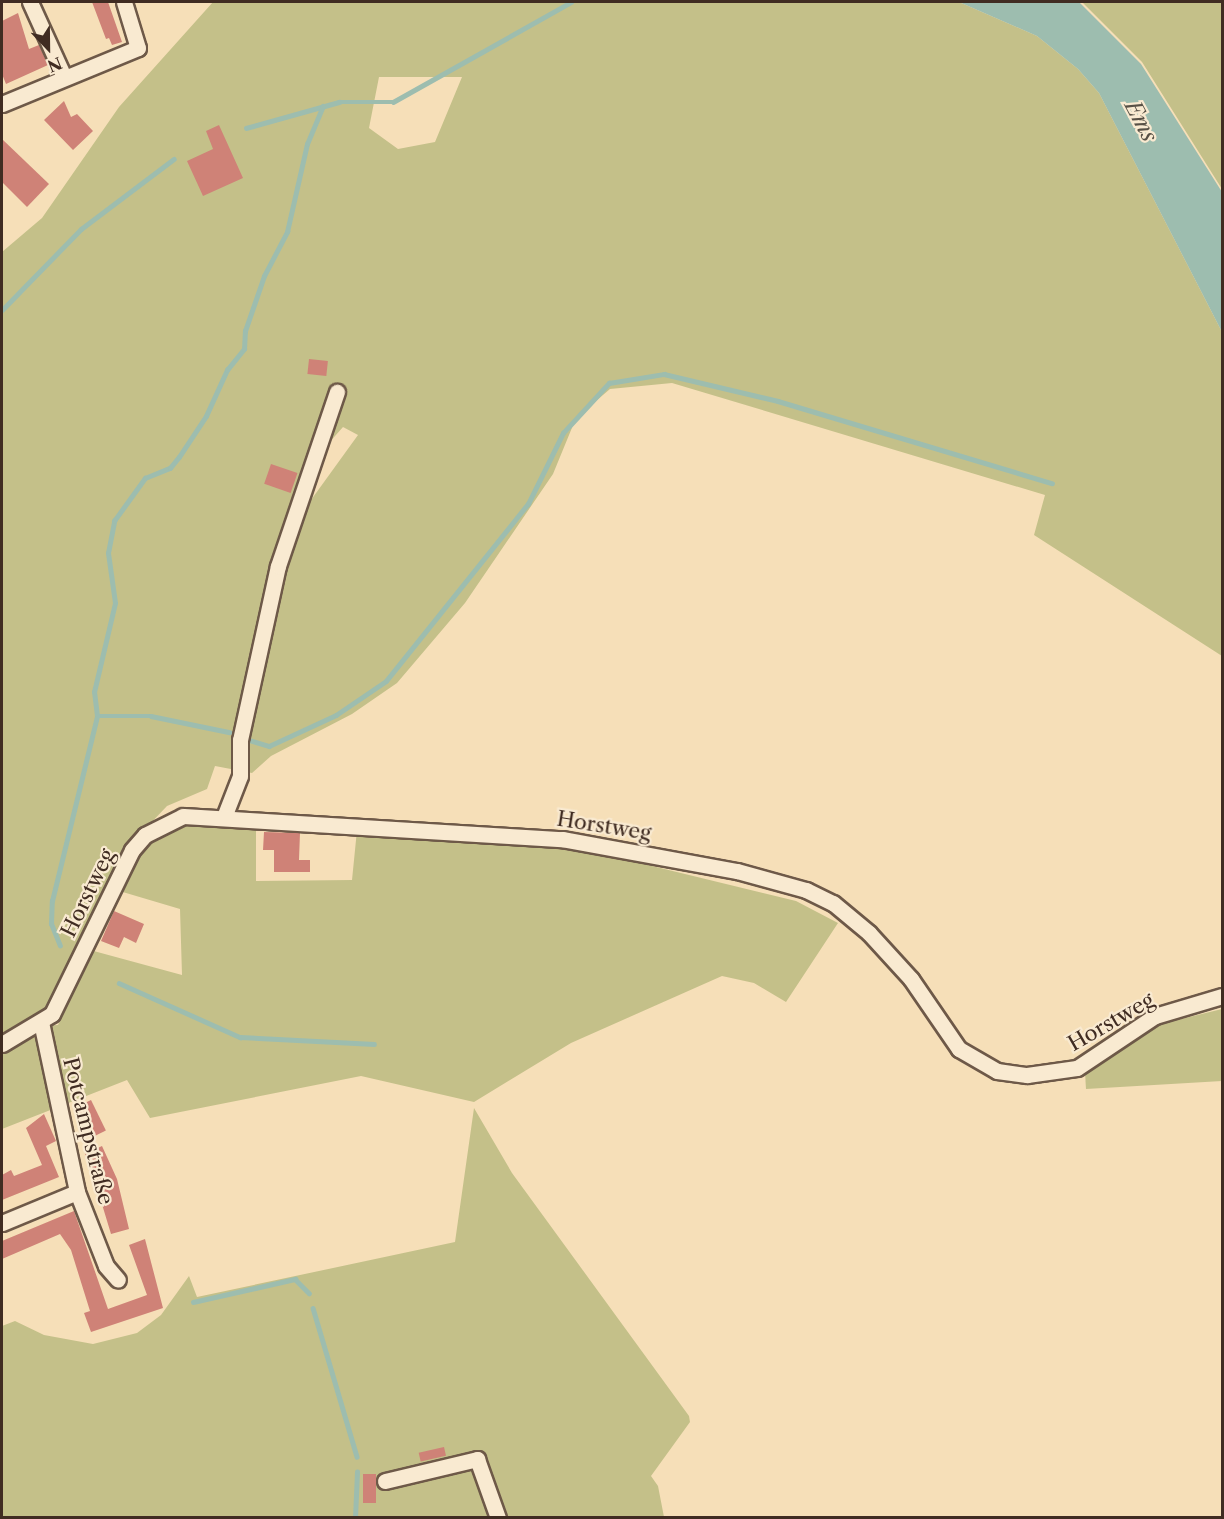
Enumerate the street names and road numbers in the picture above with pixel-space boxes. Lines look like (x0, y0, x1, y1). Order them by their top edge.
street label: Horstweg (555, 806, 653, 846)
street label: Horstweg (56, 845, 120, 941)
street label: Horstweg (1063, 987, 1159, 1057)
street label: Potcampstraße (58, 1055, 118, 1207)

